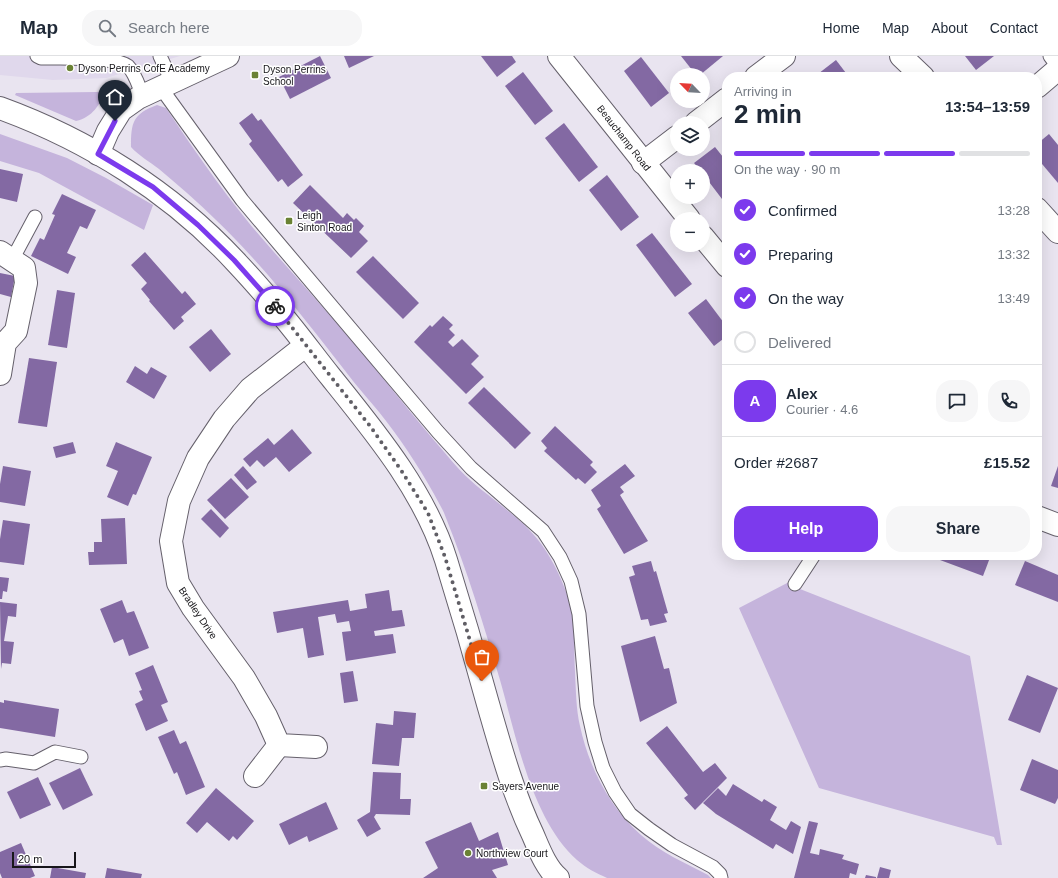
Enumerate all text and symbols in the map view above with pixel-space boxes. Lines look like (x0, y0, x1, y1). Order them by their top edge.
search box (82, 10, 362, 46)
text: Map (20, 17, 58, 38)
icon: search (96, 17, 118, 39)
text: Search here (128, 19, 210, 36)
text: Home (823, 20, 860, 36)
text: Map (882, 20, 909, 36)
text: About (931, 20, 968, 36)
text: Contact (990, 20, 1038, 36)
marker: Dyson Perrins CofE Academy (65, 63, 75, 73)
place label: Dyson Perrins CofE Academy (78, 63, 210, 74)
place label: Dyson Perrins School (263, 64, 326, 87)
north arrow (670, 68, 710, 108)
map controls (670, 68, 710, 252)
marker: Dyson Perrins School (250, 70, 260, 80)
pin (98, 80, 132, 121)
text: Arriving in (734, 84, 792, 99)
icon: home (104, 86, 126, 108)
text: 13:54–13:59 (945, 98, 1030, 115)
text: 2 min (734, 99, 802, 129)
street label: Beauchamp Road (595, 103, 653, 173)
button: layers (670, 116, 710, 156)
text: On the way · 90 m (734, 162, 840, 177)
button: + (670, 164, 710, 204)
icon: check (734, 199, 756, 221)
text: Confirmed (768, 202, 837, 219)
text: 13:28 (997, 203, 1030, 218)
place label: Leigh Sinton Road (297, 210, 352, 233)
button: − (670, 212, 710, 252)
marker: Leigh Sinton Road (284, 216, 294, 226)
icon: check (734, 243, 756, 265)
text: Preparing (768, 246, 833, 263)
text: 13:32 (997, 247, 1030, 262)
courier (255, 286, 295, 326)
icon: check (734, 287, 756, 309)
text: On the way (768, 290, 844, 307)
text: 13:49 (997, 291, 1030, 306)
icon: bike (264, 295, 286, 317)
text: Delivered (768, 334, 831, 351)
button: chat (936, 380, 978, 422)
button: phone (988, 380, 1030, 422)
text: Alex (786, 385, 818, 402)
text: A (750, 392, 760, 409)
text: Courier · 4.6 (786, 402, 858, 417)
text: Order #2687 (734, 454, 818, 471)
text: £15.52 (984, 454, 1030, 471)
button: Help (734, 506, 878, 552)
button: Share (886, 506, 1030, 552)
street label: Bradley Drive (177, 585, 220, 641)
pin (465, 640, 499, 681)
icon: bag (471, 646, 493, 668)
marker: Sayers Avenue (479, 781, 489, 791)
place label: Sayers Avenue (492, 781, 560, 792)
marker: Northview Court (463, 848, 473, 858)
place label: Northview Court (476, 848, 548, 859)
scale bar (12, 850, 76, 869)
text: 20 m (18, 853, 42, 865)

